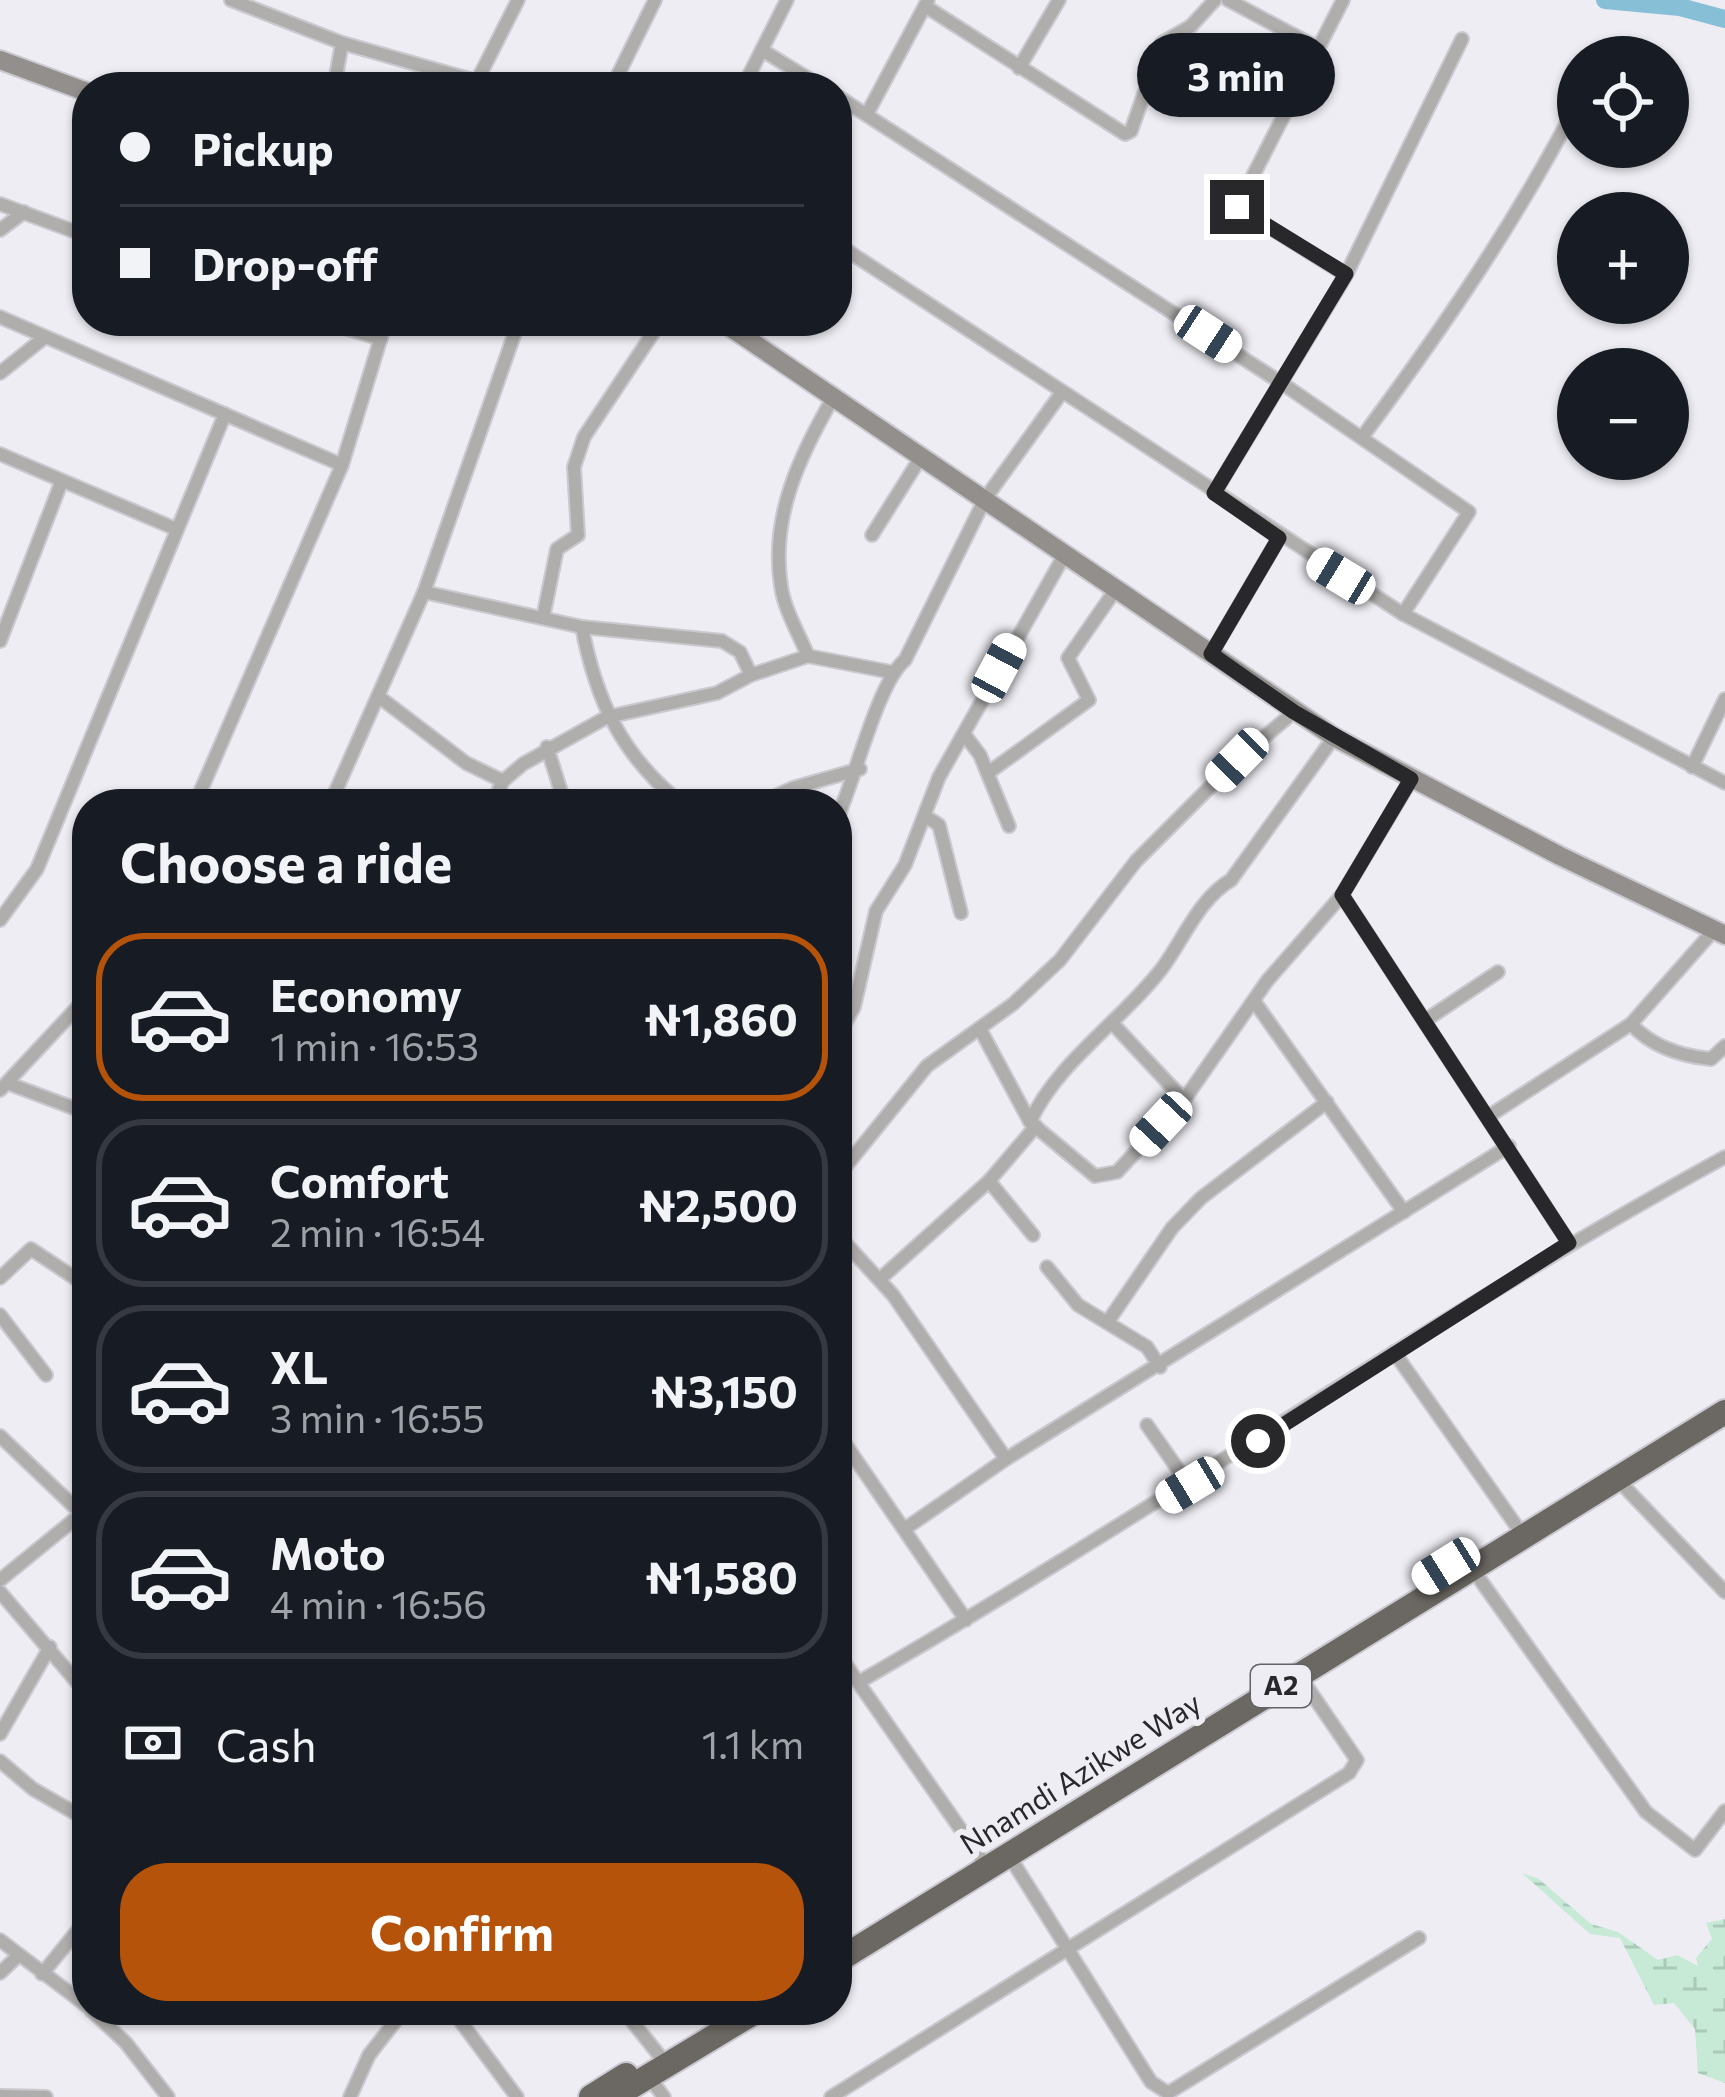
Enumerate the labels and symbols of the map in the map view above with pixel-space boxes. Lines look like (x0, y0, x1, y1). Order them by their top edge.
callout: 3 min (1138, 33, 1336, 117)
route end (1210, 180, 1264, 234)
car (1168, 299, 1248, 369)
car (1301, 542, 1381, 610)
car (966, 628, 1032, 708)
car (1199, 722, 1275, 798)
car (1123, 1085, 1199, 1163)
route start (1231, 1414, 1285, 1468)
car (1150, 1451, 1230, 1519)
car (1406, 1532, 1486, 1600)
road number: A2 (1251, 1665, 1311, 1707)
street label: Nnamdi Azikwe Way (952, 1683, 1207, 1861)

